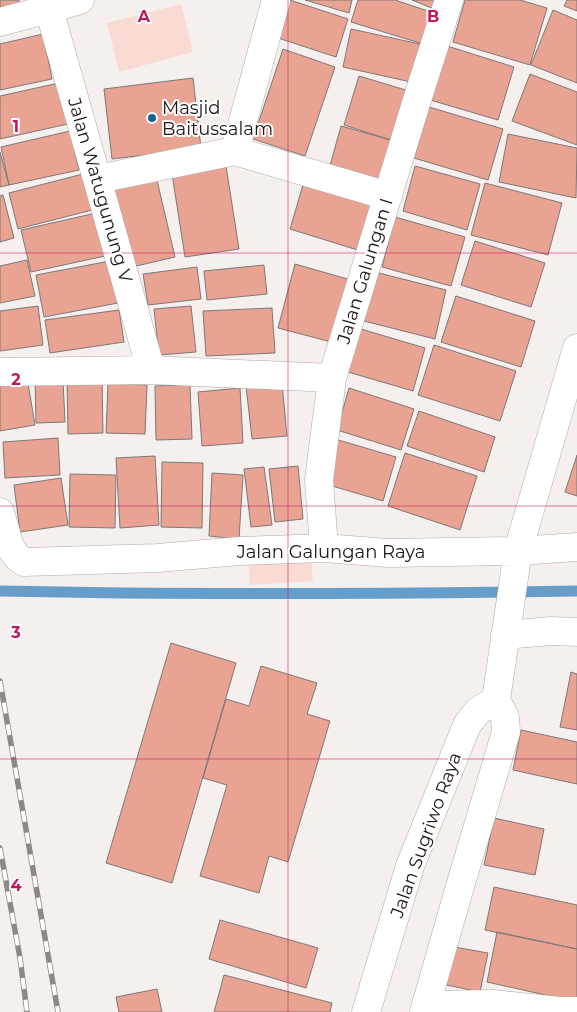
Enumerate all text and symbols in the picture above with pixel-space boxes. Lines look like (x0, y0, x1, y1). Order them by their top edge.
text: A (137, 7, 151, 26)
text: B (427, 7, 439, 26)
street label: Jalan Watugunung V (63, 94, 137, 285)
place label: Masjid Baitussalam (162, 97, 273, 140)
marker: Masjid Baitussalam (146, 112, 158, 124)
text: 1 (13, 117, 19, 136)
street label: Jalan Galungan I (332, 196, 398, 347)
text: 2 (11, 370, 21, 389)
street label: Jalan Galungan Raya (236, 541, 425, 563)
text: 3 (10, 623, 21, 642)
street label: Jalan Sugriwo Raya (386, 749, 466, 922)
text: 4 (10, 876, 22, 895)

